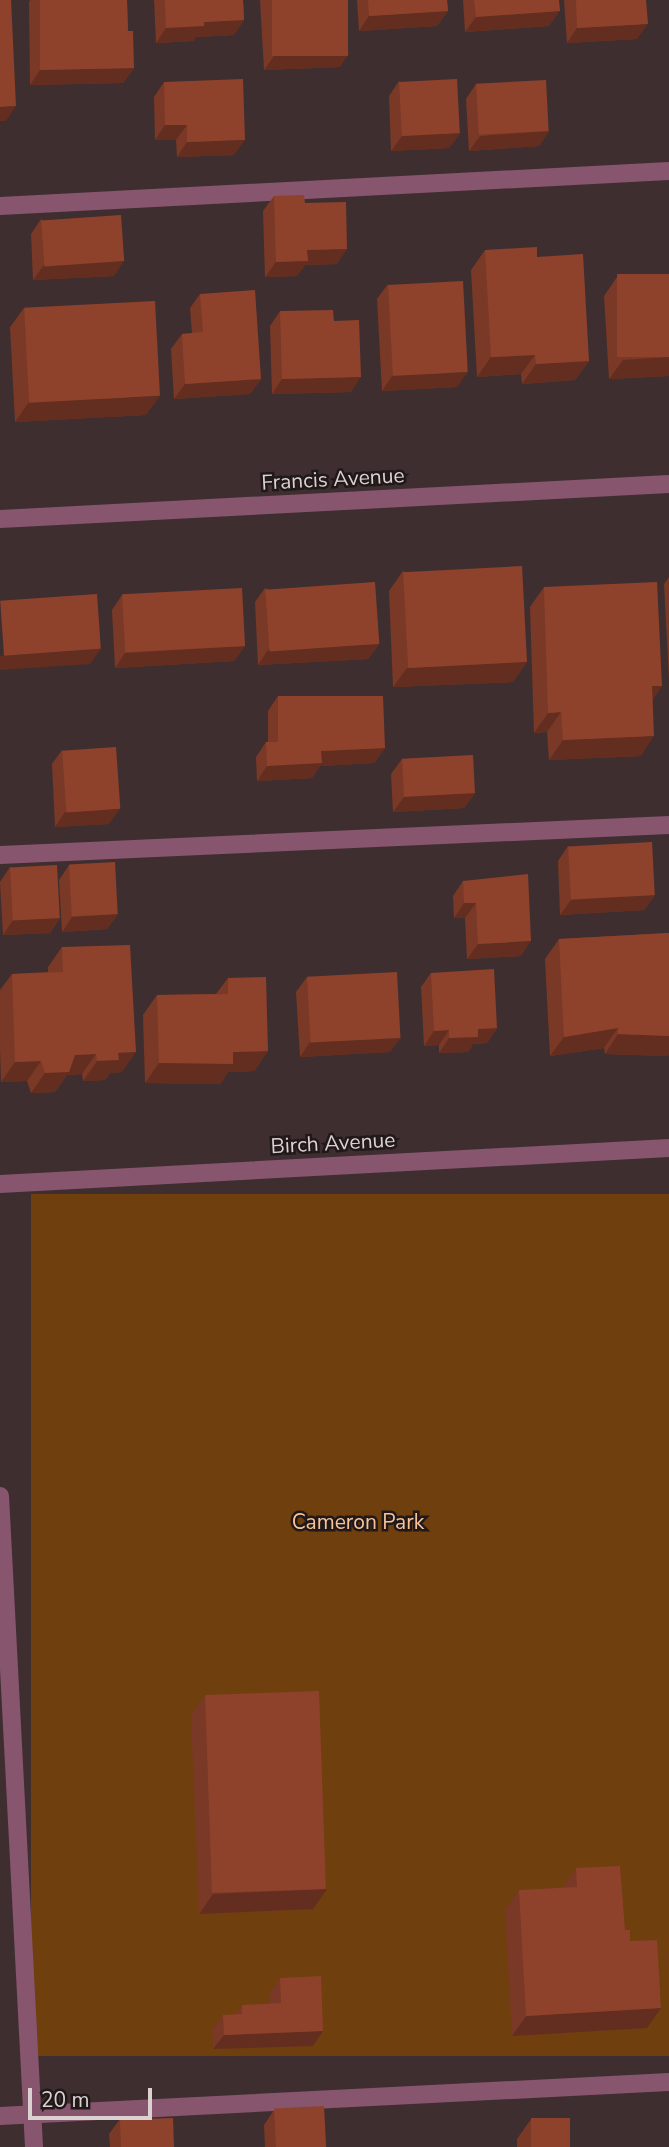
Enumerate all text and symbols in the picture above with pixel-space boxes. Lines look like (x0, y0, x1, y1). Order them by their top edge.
street label: Francis Avenue (261, 463, 405, 495)
street label: Birch Avenue (270, 1127, 396, 1159)
park label: Cameron Park (292, 1509, 424, 1535)
scale bar (32, 2074, 156, 2118)
text: 20 m (41, 2086, 90, 2114)

